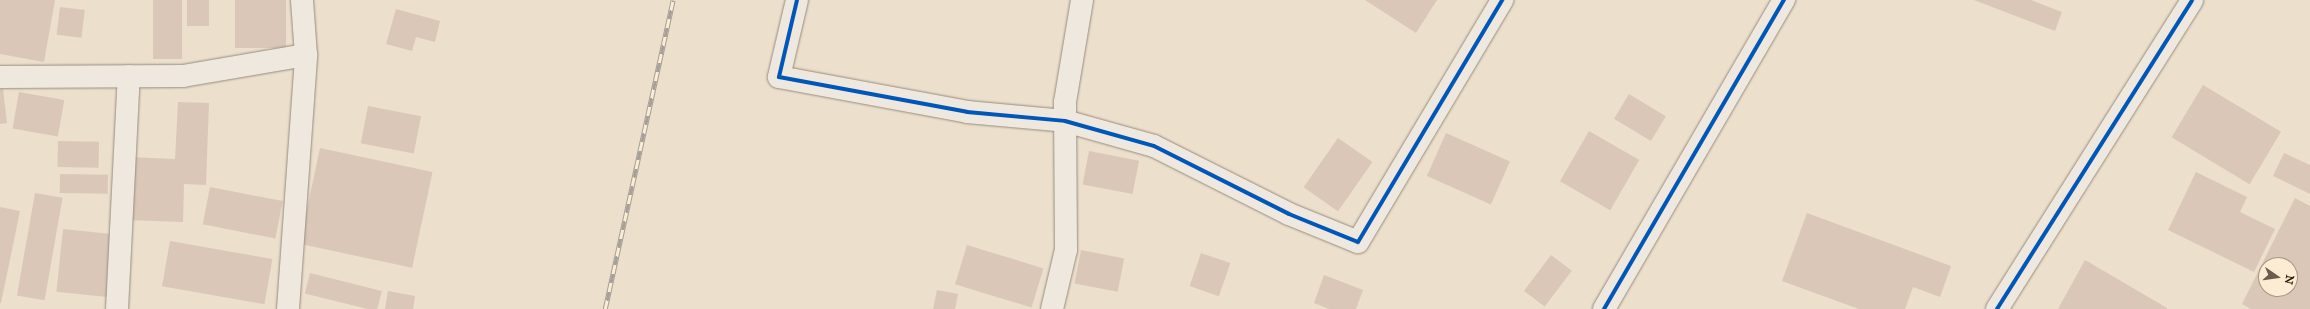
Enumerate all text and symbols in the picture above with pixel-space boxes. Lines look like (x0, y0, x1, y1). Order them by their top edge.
north arrow (2258, 257, 2298, 297)
text: N (2282, 274, 2297, 286)

